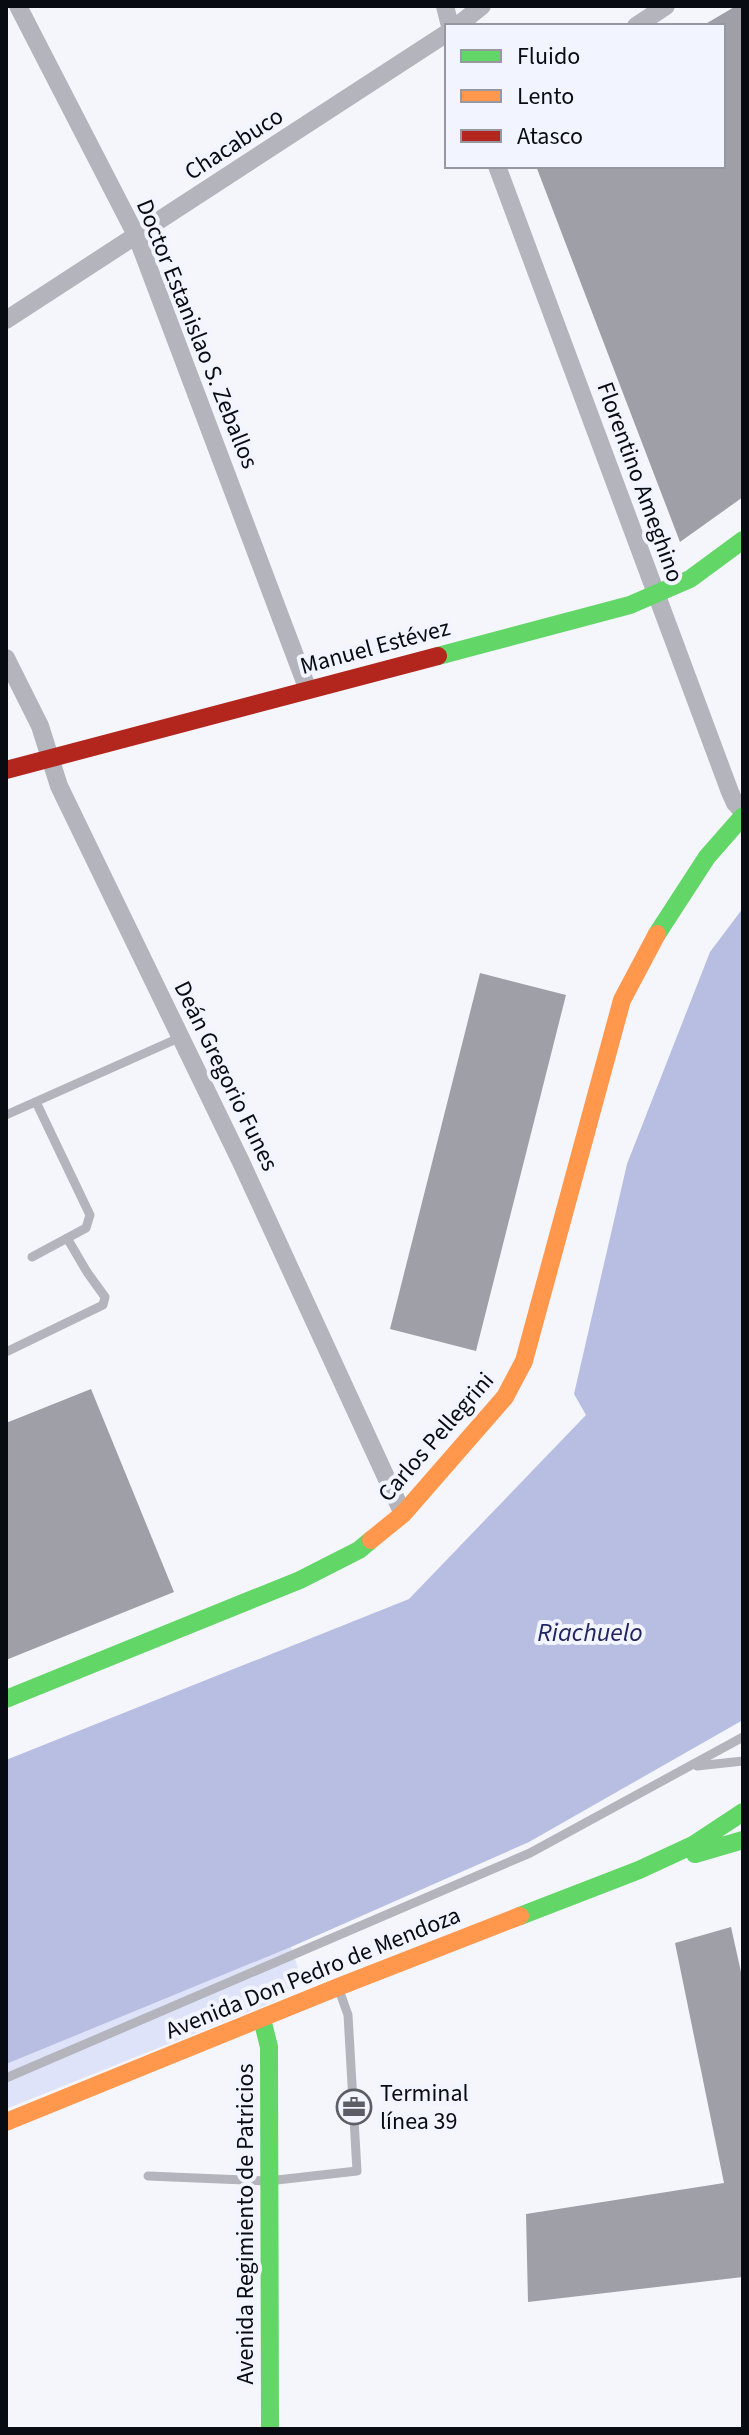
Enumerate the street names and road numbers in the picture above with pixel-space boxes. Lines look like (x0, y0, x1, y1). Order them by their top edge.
street label: Chacabuco (178, 99, 290, 189)
street label: Doctor Estanislao S. Zeballos (127, 194, 267, 474)
street label: Florentino Ameghino (587, 377, 693, 587)
street label: Manuel Estévez (296, 610, 454, 684)
street label: Deán Gregorio Funes (165, 975, 287, 1177)
street label: Carlos Pellegrini (370, 1364, 502, 1510)
street label: Avenida Don Pedro de Mendoza (160, 1898, 466, 2048)
street label: Avenida Regimiento de Patricios (228, 2063, 263, 2385)

